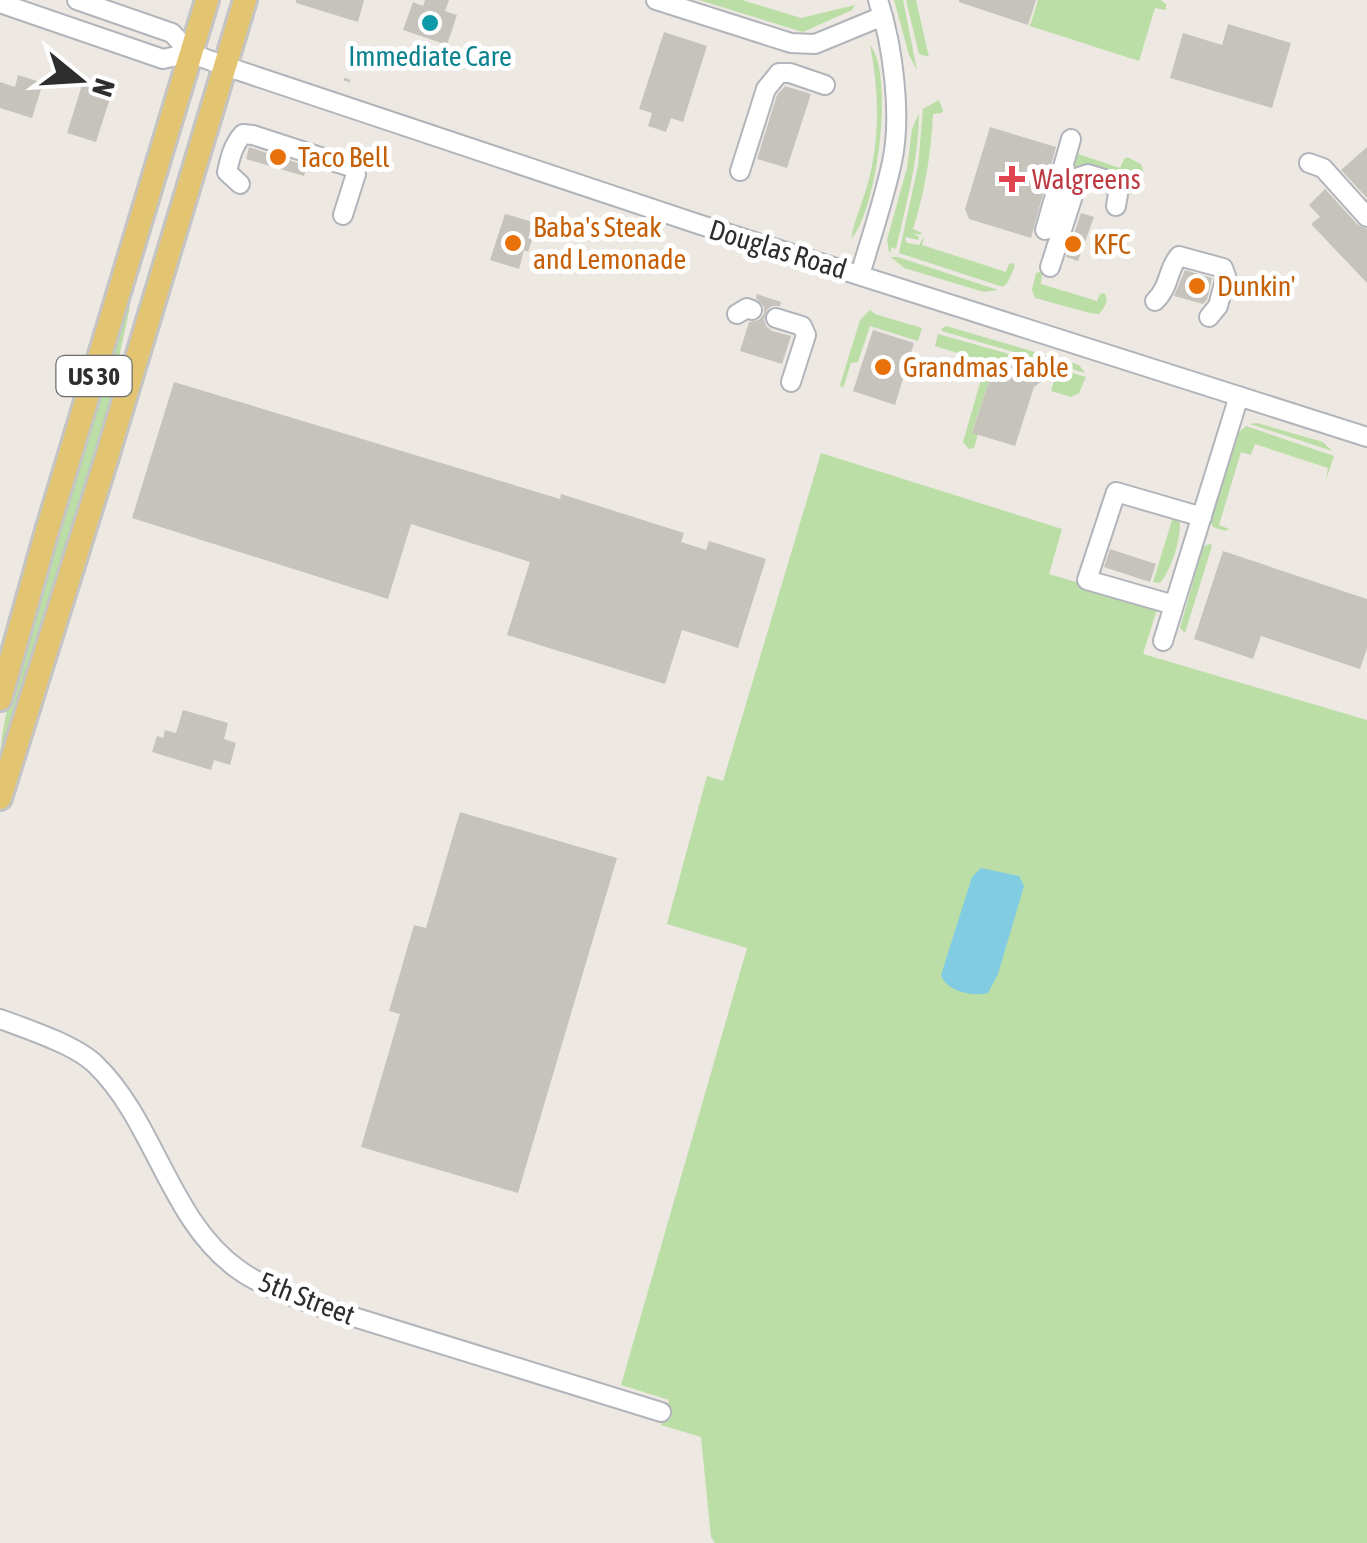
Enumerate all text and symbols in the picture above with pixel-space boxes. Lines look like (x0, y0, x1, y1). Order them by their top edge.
marker: Immediate Care (419, 12, 441, 34)
north arrow (30, 30, 130, 130)
place label: Immediate Care (348, 40, 512, 72)
text: N (86, 75, 122, 101)
place label: Taco Bell (298, 141, 390, 173)
marker: Taco Bell (267, 146, 289, 168)
place label: Walgreens (1032, 163, 1141, 195)
marker: Walgreens (1001, 168, 1023, 190)
place label: Baba's Steak and Lemonade (533, 211, 686, 275)
street label: Douglas Road (705, 213, 851, 285)
place label: KFC (1093, 228, 1131, 260)
marker: Baba's Steak and Lemonade (502, 232, 524, 254)
marker: KFC (1062, 233, 1084, 255)
place label: Dunkin' (1217, 270, 1295, 302)
marker: Dunkin' (1186, 275, 1208, 297)
place label: Grandmas Table (903, 351, 1069, 383)
road number: US 30 (56, 356, 132, 396)
marker: Grandmas Table (872, 356, 894, 378)
street label: 5th Street (255, 1265, 359, 1331)

